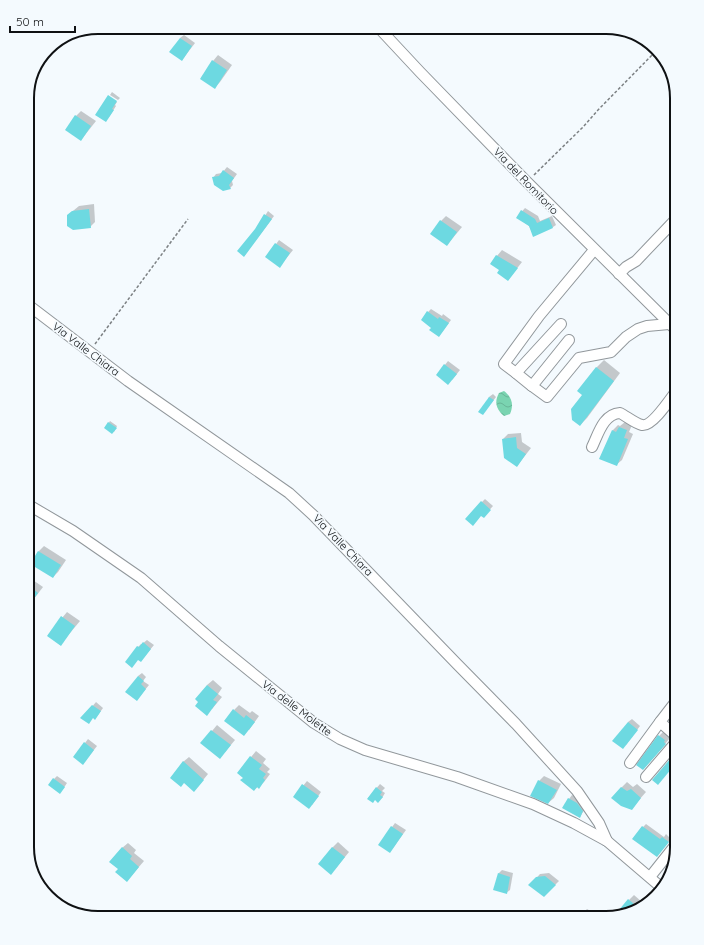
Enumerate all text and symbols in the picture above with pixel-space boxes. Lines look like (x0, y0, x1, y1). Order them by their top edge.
scale bar (10, 8, 75, 34)
text: 50 m (16, 14, 44, 29)
street label: Via del Romitorio (491, 145, 562, 218)
street label: Via Valle Chiara (50, 319, 122, 379)
street label: Via Valle Chiara (310, 511, 376, 579)
street label: Via delle Molette (259, 677, 335, 739)

